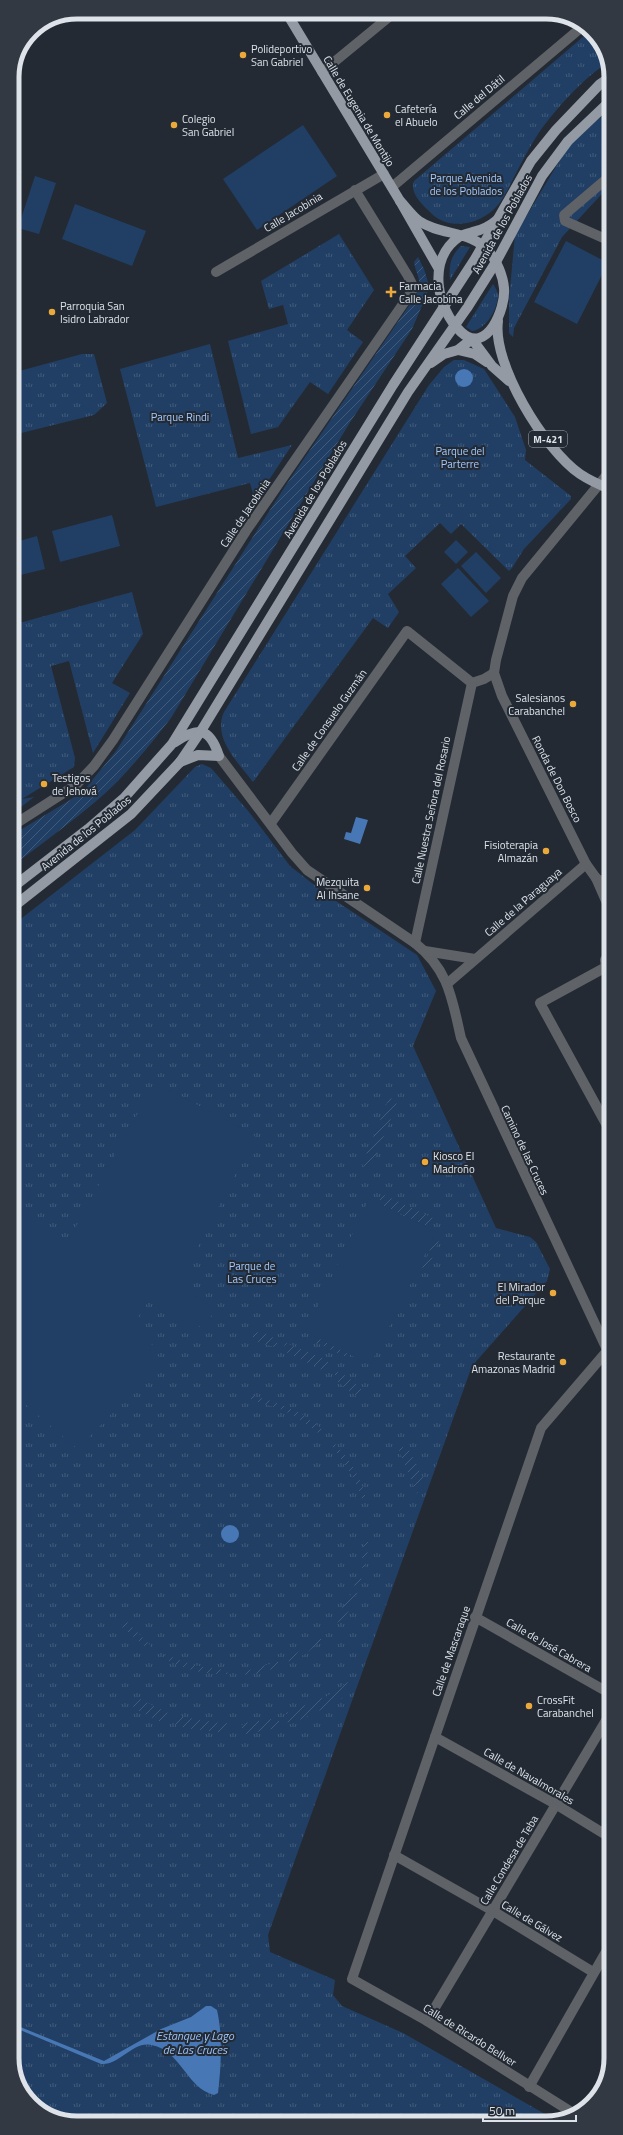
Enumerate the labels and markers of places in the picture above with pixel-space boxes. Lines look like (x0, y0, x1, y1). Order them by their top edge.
place label: Polideportivo San Gabriel (251, 41, 312, 70)
marker: Polideportivo San Gabriel (238, 50, 248, 60)
place label: Cafetería el Abuelo (395, 101, 438, 130)
marker: Cafetería el Abuelo (382, 110, 392, 120)
place label: Colegio San Gabriel (182, 111, 234, 140)
marker: Colegio San Gabriel (169, 120, 179, 130)
place label: Farmacia Calle Jacobina (399, 278, 463, 307)
marker: Farmacia Calle Jacobina (386, 287, 396, 297)
place label: Parroquia San Isidro Labrador (60, 298, 129, 327)
marker: Parroquia San Isidro Labrador (47, 307, 57, 317)
place label: Salesianos Carabanchel (508, 690, 565, 719)
marker: Salesianos Carabanchel (568, 699, 578, 709)
place label: Testigos de Jehová (52, 770, 97, 799)
marker: Testigos de Jehová (39, 779, 49, 789)
place label: Fisioterapia Almazán (484, 837, 538, 866)
marker: Fisioterapia Almazán (541, 846, 551, 856)
place label: Mezquita Al Ihsane (316, 874, 359, 903)
marker: Mezquita Al Ihsane (362, 883, 372, 893)
place label: Kiosco El Madroño (433, 1148, 475, 1177)
marker: Kiosco El Madroño (420, 1157, 430, 1167)
place label: El Mirador del Parque (496, 1279, 545, 1308)
marker: El Mirador del Parque (548, 1288, 558, 1298)
place label: Restaurante Amazonas Madrid (471, 1348, 555, 1377)
marker: Restaurante Amazonas Madrid (558, 1357, 568, 1367)
place label: CrossFit Carabanchel (537, 1692, 594, 1721)
marker: CrossFit Carabanchel (524, 1701, 534, 1711)

